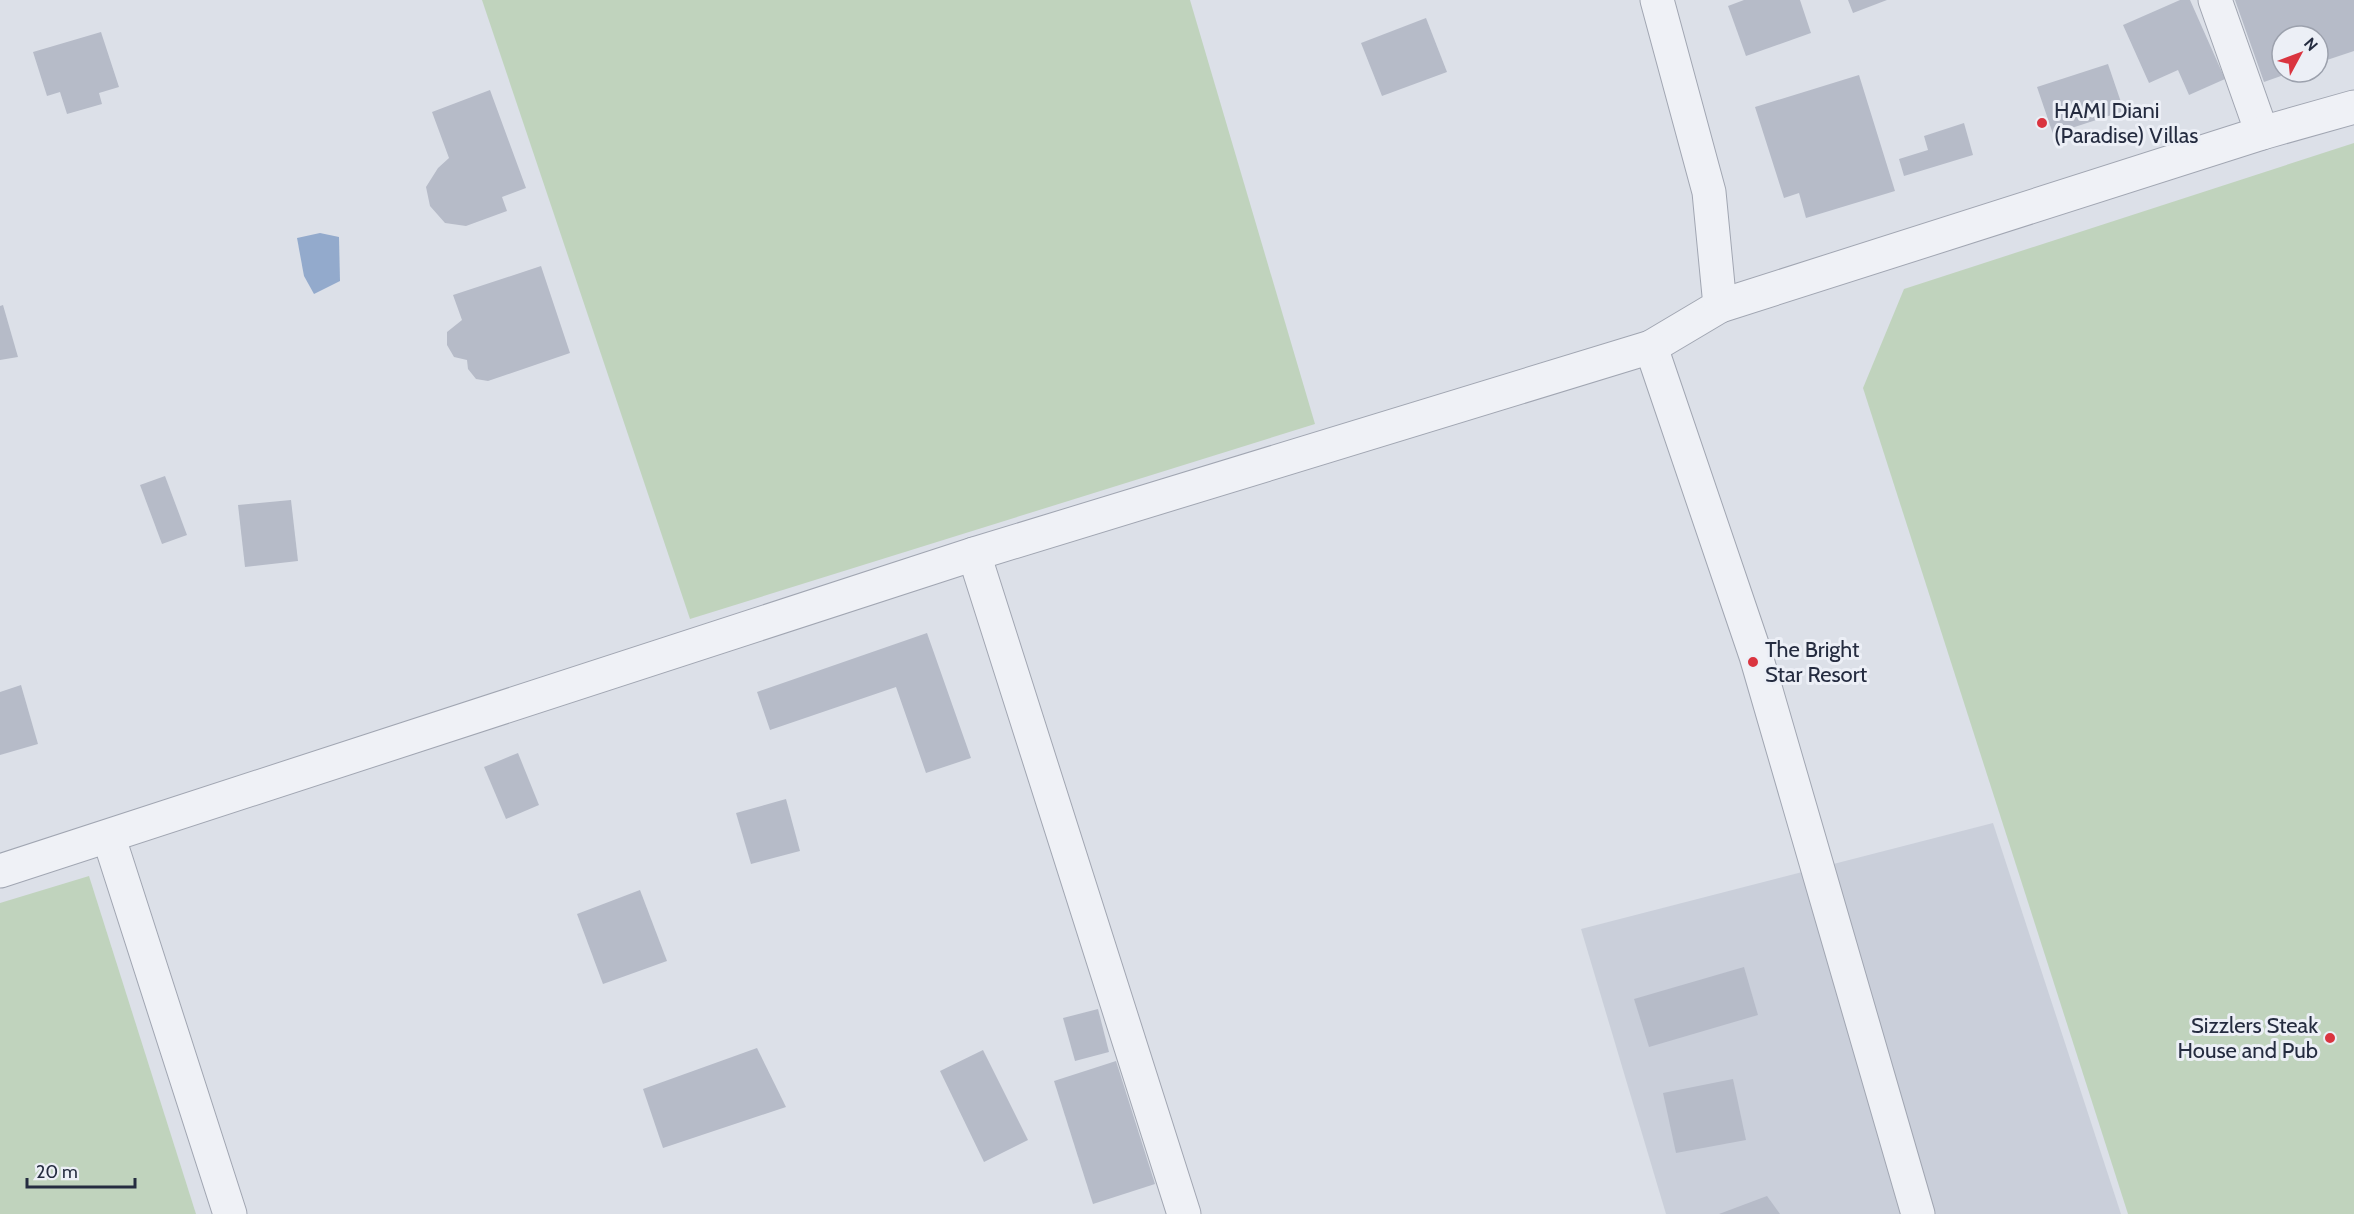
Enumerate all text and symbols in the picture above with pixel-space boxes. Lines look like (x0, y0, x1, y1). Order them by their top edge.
north arrow (2270, 24, 2330, 84)
text: N (2300, 34, 2322, 55)
place label: HAMI Diani (Paradise) Villas (2054, 97, 2198, 149)
marker: HAMI Diani (Paradise) Villas (2035, 116, 2049, 130)
place label: The Bright Star Resort (1765, 636, 1868, 688)
marker: The Bright Star Resort (1746, 655, 1760, 669)
place label: Sizzlers Steak House and Pub (2178, 1012, 2318, 1064)
marker: Sizzlers Steak House and Pub (2323, 1031, 2337, 1045)
scale bar (27, 1151, 135, 1189)
text: 20 m (36, 1161, 78, 1183)

